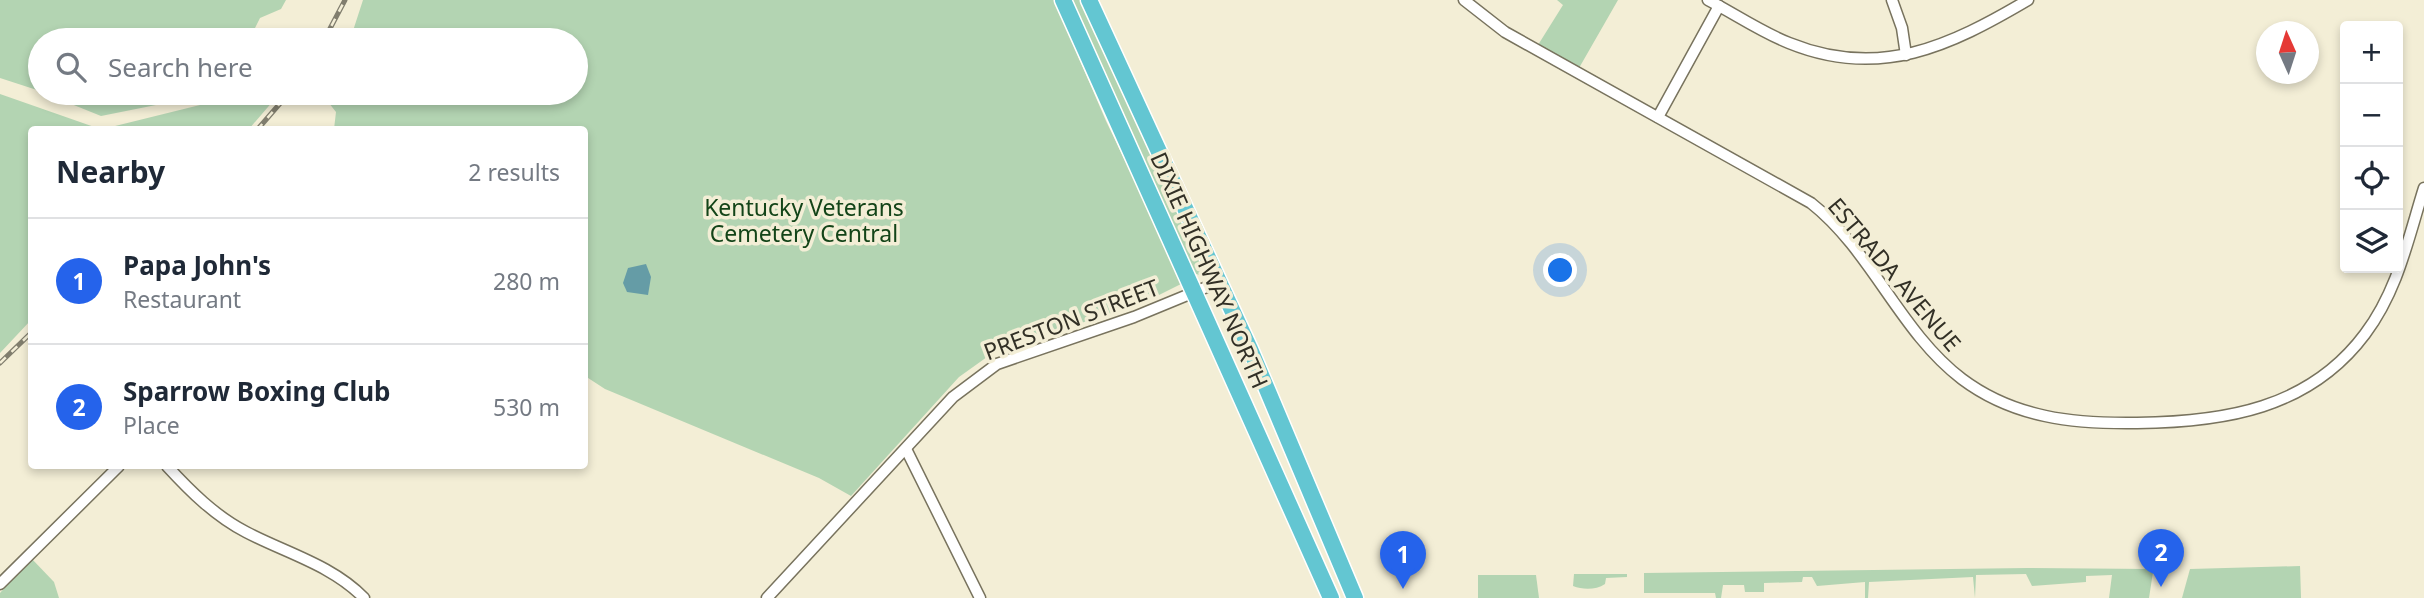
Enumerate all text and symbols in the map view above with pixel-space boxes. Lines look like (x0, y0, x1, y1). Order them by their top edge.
north arrow (2256, 21, 2319, 84)
map controls (2340, 21, 2403, 273)
button: + (2340, 21, 2403, 84)
search box (28, 28, 588, 105)
icon: search (52, 48, 90, 86)
text: Search here (108, 49, 253, 85)
button: − (2340, 84, 2403, 147)
street label: DIXIE HIGHWAY NORTH (1143, 147, 1277, 393)
button: locate (2340, 147, 2403, 210)
text: Nearby (56, 151, 165, 192)
text: 2 results (468, 156, 560, 188)
street label: ESTRADA AVENUE (1821, 190, 1969, 358)
park label: Kentucky Veterans Cemetery Central (704, 191, 904, 249)
button: layers (2340, 210, 2403, 273)
text: Papa John's (123, 247, 271, 283)
your location (1543, 253, 1577, 287)
text: 1 (72, 265, 86, 297)
text: 280 m (493, 265, 560, 297)
street label: PRESTON STREET (979, 271, 1164, 367)
text: Restaurant (123, 283, 241, 315)
text: Sparrow Boxing Club (123, 373, 391, 409)
text: 2 (72, 391, 86, 423)
text: 530 m (493, 391, 560, 423)
text: Place (123, 409, 180, 441)
pin: 2 (2138, 529, 2184, 587)
pin: 1 (1380, 531, 1426, 589)

